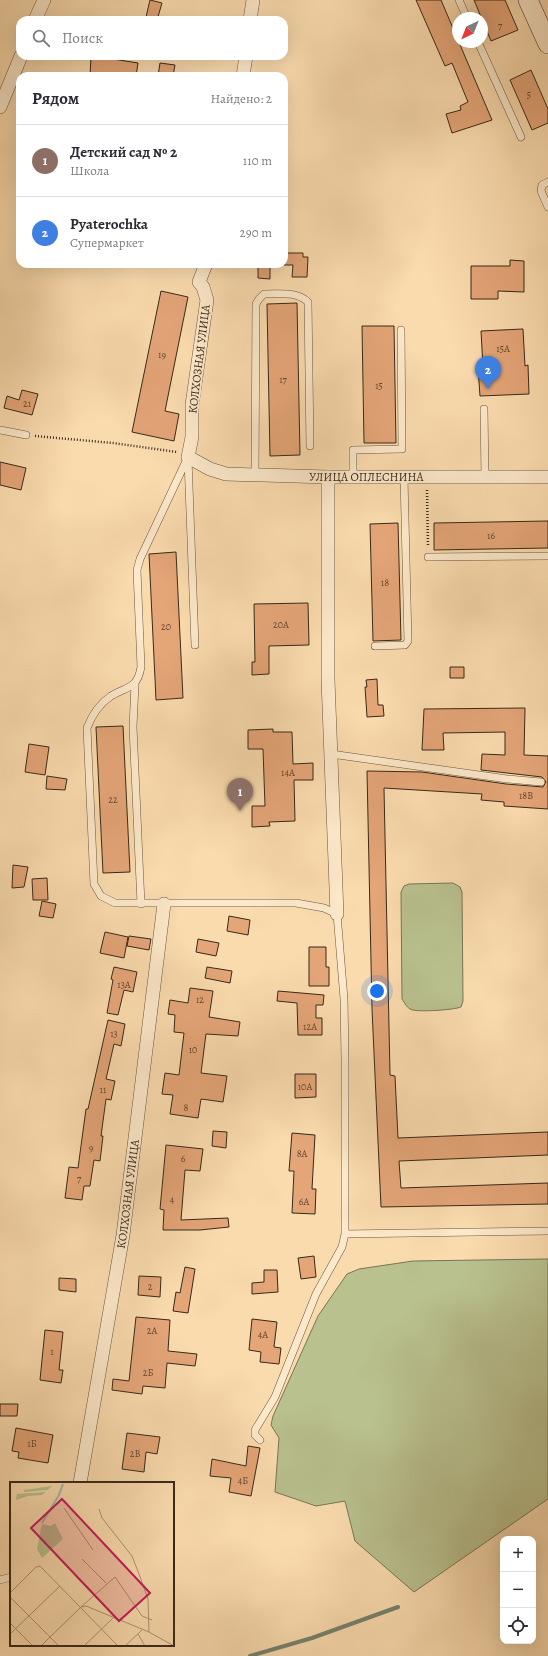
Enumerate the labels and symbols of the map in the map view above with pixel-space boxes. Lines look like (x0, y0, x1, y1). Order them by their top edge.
north arrow (452, 12, 488, 48)
house number: 7 (498, 19, 503, 32)
house number: 5 (527, 88, 531, 101)
street label: КОЛХОЗНАЯ УЛИЦА (184, 303, 214, 414)
house number: 15А (496, 342, 510, 355)
house number: 19 (158, 348, 166, 361)
pin: 2 (475, 356, 501, 389)
house number: 17 (279, 373, 288, 386)
house number: 15 (375, 379, 383, 392)
house number: 21 (23, 397, 32, 410)
street label: УЛИЦА ОПЛЕСНИНА (309, 468, 425, 485)
house number: 16 (487, 529, 495, 542)
house number: 18 (381, 576, 389, 589)
house number: 20А (273, 618, 289, 631)
house number: 20 (161, 620, 171, 633)
house number: 14А (281, 766, 295, 779)
pin: 1 (227, 778, 253, 811)
house number: 18В (519, 789, 533, 802)
house number: 22 (108, 793, 118, 806)
house number: 13А (117, 978, 131, 991)
your location (367, 981, 387, 1001)
house number: 12 (196, 993, 204, 1006)
house number: 12А (303, 1020, 317, 1033)
house number: 13 (110, 1027, 118, 1040)
house number: 10 (189, 1043, 197, 1056)
house number: 10А (298, 1080, 312, 1093)
house number: 11 (100, 1083, 107, 1096)
house number: 8 (184, 1101, 189, 1114)
street label: КОЛХОЗНАЯ УЛИЦА (113, 1138, 143, 1250)
house number: 9 (89, 1141, 94, 1154)
house number: 8А (297, 1147, 307, 1160)
house number: 6 (181, 1152, 186, 1165)
house number: 7 (77, 1172, 82, 1185)
house number: 4 (170, 1193, 175, 1206)
house number: 6А (299, 1195, 309, 1208)
house number: 2 (148, 1280, 153, 1293)
house number: 2А (147, 1324, 157, 1337)
house number: 4А (258, 1328, 268, 1341)
house number: 1 (50, 1345, 54, 1358)
house number: 2Б (143, 1366, 153, 1379)
house number: 1Б (27, 1437, 37, 1450)
house number: 2В (130, 1447, 140, 1460)
house number: 4Б (238, 1474, 248, 1487)
inset map (10, 1482, 174, 1646)

